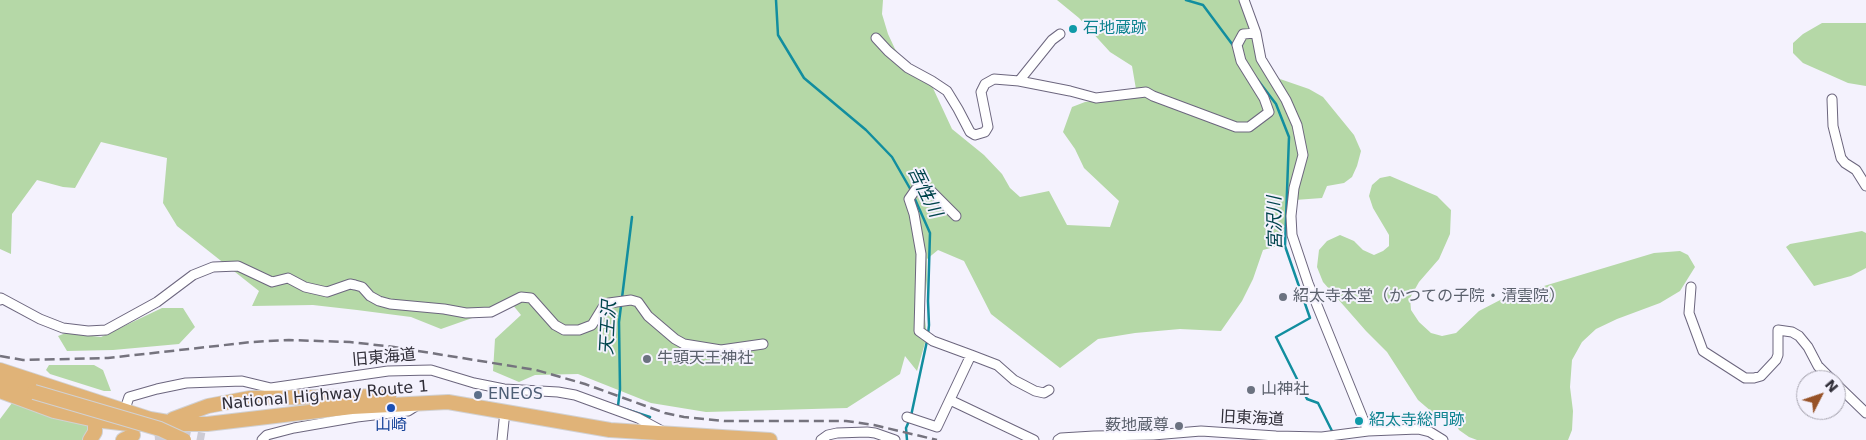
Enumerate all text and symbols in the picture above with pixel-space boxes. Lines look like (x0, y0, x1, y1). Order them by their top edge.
place label: 石地蔵跡 (1083, 19, 1147, 39)
marker: 石地蔵跡 (1067, 23, 1079, 35)
water label: 吾性川 (902, 163, 946, 221)
water label: 宮沢川 (1265, 196, 1287, 250)
place label: 紹太寺本堂（かつての子院・清雲院） (1293, 287, 1565, 307)
marker: 紹太寺本堂（かつての子院・清雲院） (1277, 291, 1289, 303)
water label: 天王沢 (597, 300, 621, 356)
street label: 旧東海道 (351, 346, 417, 370)
place label: 牛頭天王神社 (657, 349, 753, 369)
marker: 牛頭天王神社 (641, 353, 653, 365)
north arrow (1796, 370, 1846, 420)
text: N (1822, 376, 1841, 395)
street label: National Highway Route 1 (221, 377, 429, 415)
place label: 山神社 (1261, 380, 1309, 400)
marker: 山神社 (1245, 384, 1257, 396)
place label: ENEOS (488, 385, 543, 405)
marker: ENEOS (472, 389, 484, 401)
marker: 山崎 (385, 402, 397, 414)
street label: 旧東海道 (1220, 408, 1284, 430)
place label: 紹太寺総門跡 (1369, 411, 1465, 431)
marker: 紹太寺総門跡 (1353, 415, 1365, 427)
place label: 山崎 (375, 416, 407, 436)
place label: 薮地蔵尊 (1105, 416, 1169, 436)
marker: 薮地蔵尊 (1173, 420, 1185, 432)

